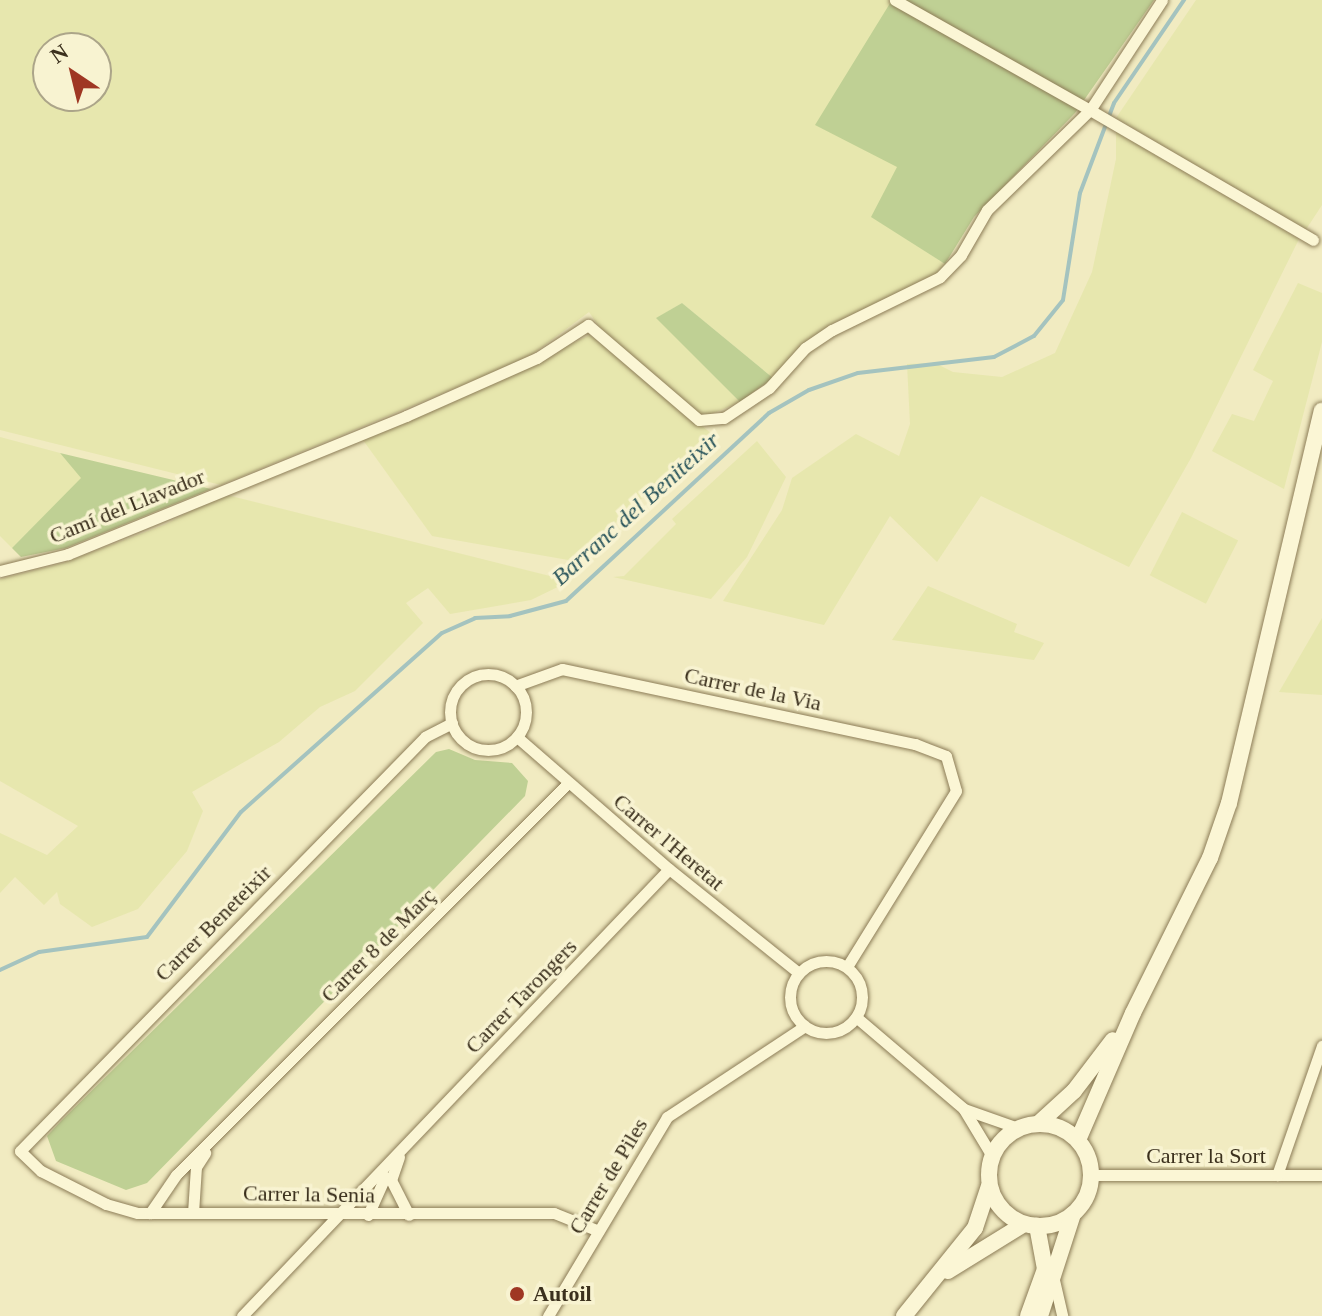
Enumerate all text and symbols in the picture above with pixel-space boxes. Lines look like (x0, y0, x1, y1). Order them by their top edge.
north arrow (32, 32, 112, 112)
text: N (45, 39, 73, 68)
water label: Barranc del Beniteixir (546, 426, 726, 592)
street label: Camí del Llavador (46, 463, 208, 549)
street label: Carrer de la Via (682, 662, 824, 716)
street label: Carrer l'Heretat (608, 788, 730, 896)
street label: Carrer Beneteixir (149, 859, 277, 987)
street label: Carrer 8 de Març (315, 882, 441, 1008)
street label: Carrer Tarongers (460, 933, 582, 1059)
street label: Carrer de Piles (563, 1113, 653, 1239)
street label: Carrer la Sort (1146, 1143, 1266, 1169)
street label: Carrer la Senia (243, 1180, 375, 1208)
place label: Autoil (533, 1281, 592, 1307)
marker: Autoil (508, 1285, 526, 1303)

